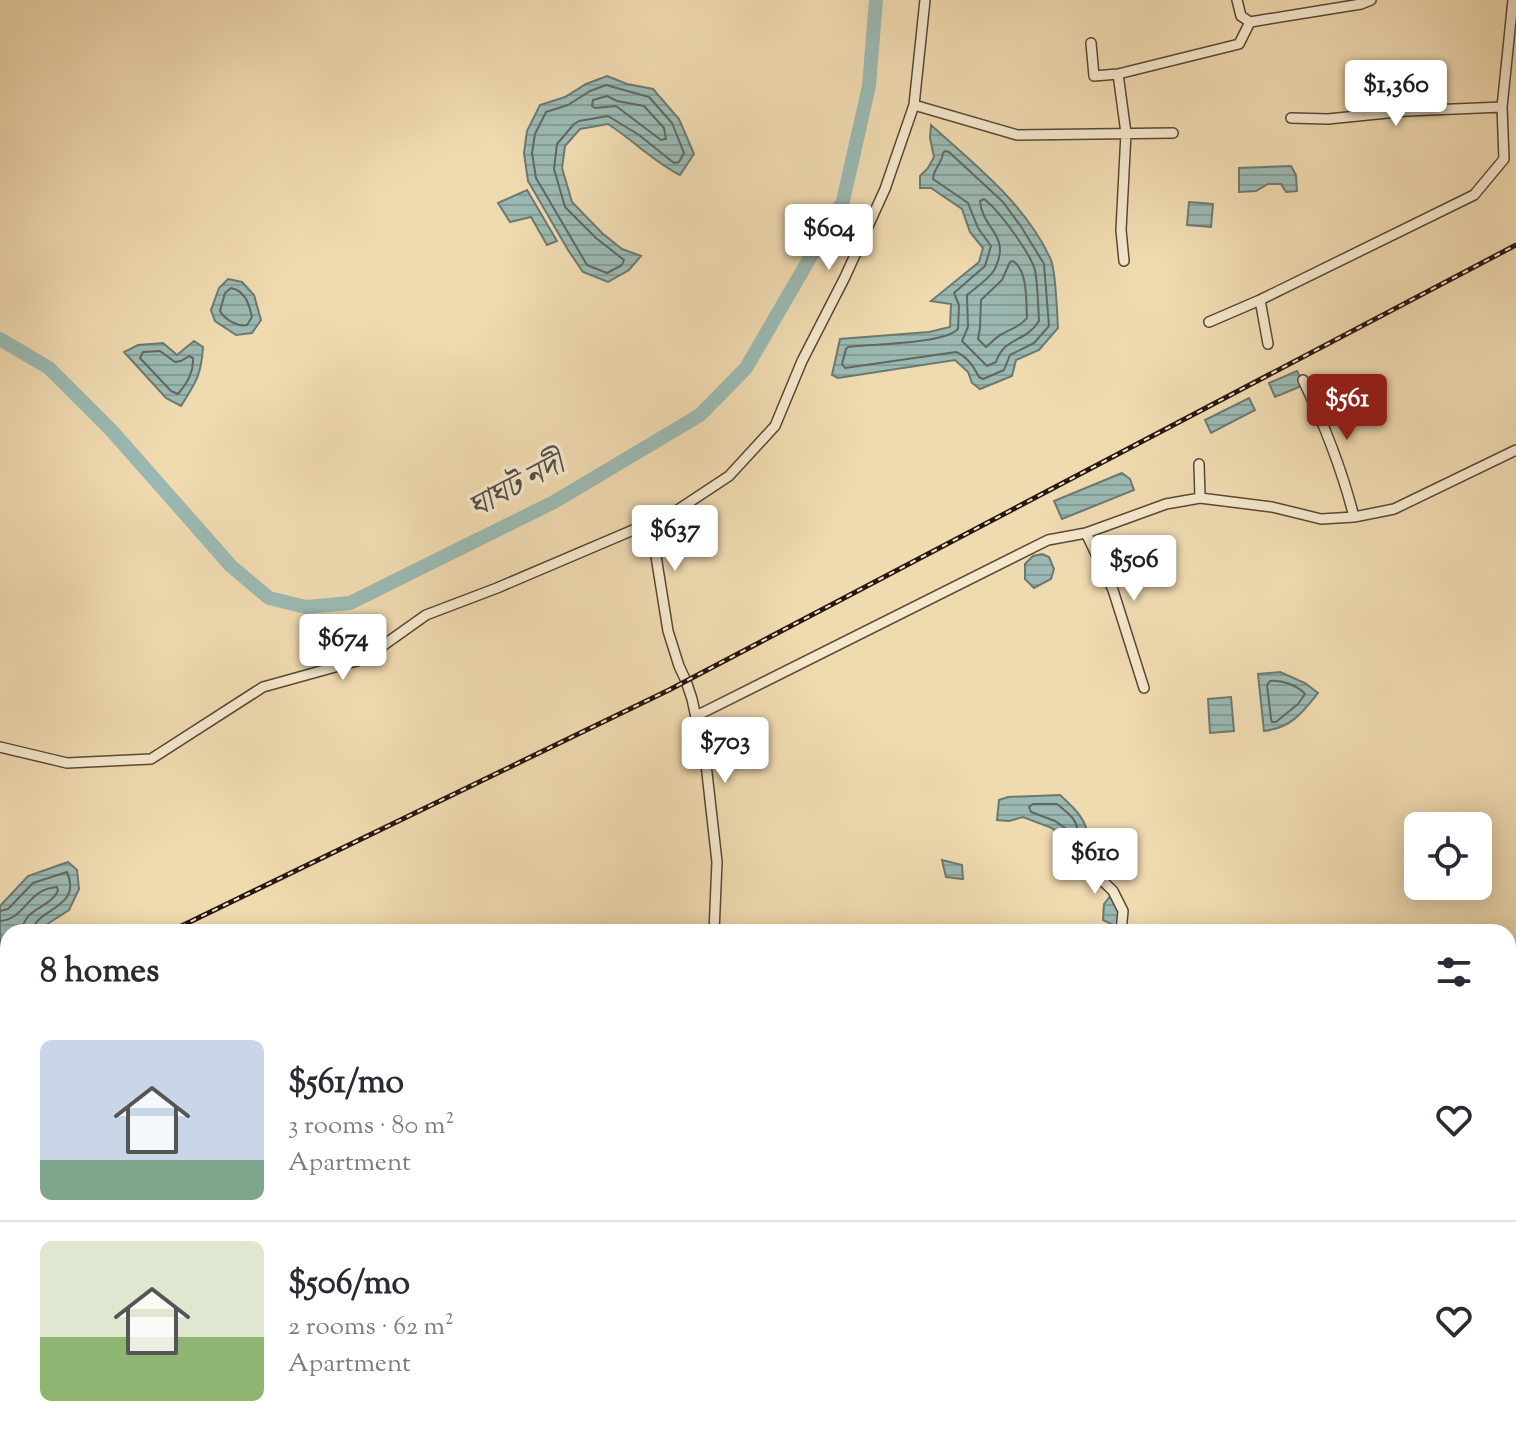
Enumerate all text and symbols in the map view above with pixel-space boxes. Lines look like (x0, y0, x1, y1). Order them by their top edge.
pin: $1,360 (1331, 60, 1461, 128)
text: $1,360 (1363, 67, 1429, 104)
pin: $604 (782, 204, 876, 272)
text: $604 (803, 211, 855, 248)
pin: $561 (1300, 374, 1394, 442)
text: $561 (1325, 381, 1369, 418)
water label: ঘাঘট নদী (461, 441, 576, 531)
pin: $637 (628, 505, 722, 573)
text: $637 (650, 512, 700, 549)
pin: $506 (1087, 535, 1181, 603)
text: $506 (1109, 542, 1159, 579)
pin: $674 (296, 614, 390, 682)
text: $674 (317, 621, 369, 658)
pin: $703 (678, 717, 772, 785)
text: $703 (700, 724, 750, 761)
map controls (1404, 812, 1492, 900)
button: locate (1404, 812, 1492, 900)
pin: $610 (1048, 828, 1142, 896)
text: $610 (1071, 835, 1119, 872)
text: 8 homes (40, 948, 159, 997)
icon: filters (1432, 950, 1476, 994)
text: $561/mo (288, 1059, 404, 1108)
icon: home (104, 1072, 200, 1168)
icon: heart (1432, 1098, 1476, 1142)
text: 3 rooms · 80 m² (288, 1108, 454, 1145)
text: Apartment (288, 1145, 411, 1182)
text: $506/mo (288, 1260, 410, 1309)
icon: home (104, 1273, 200, 1369)
icon: heart (1432, 1299, 1476, 1343)
text: 2 rooms · 62 m² (288, 1309, 454, 1346)
text: Apartment (288, 1346, 411, 1383)

